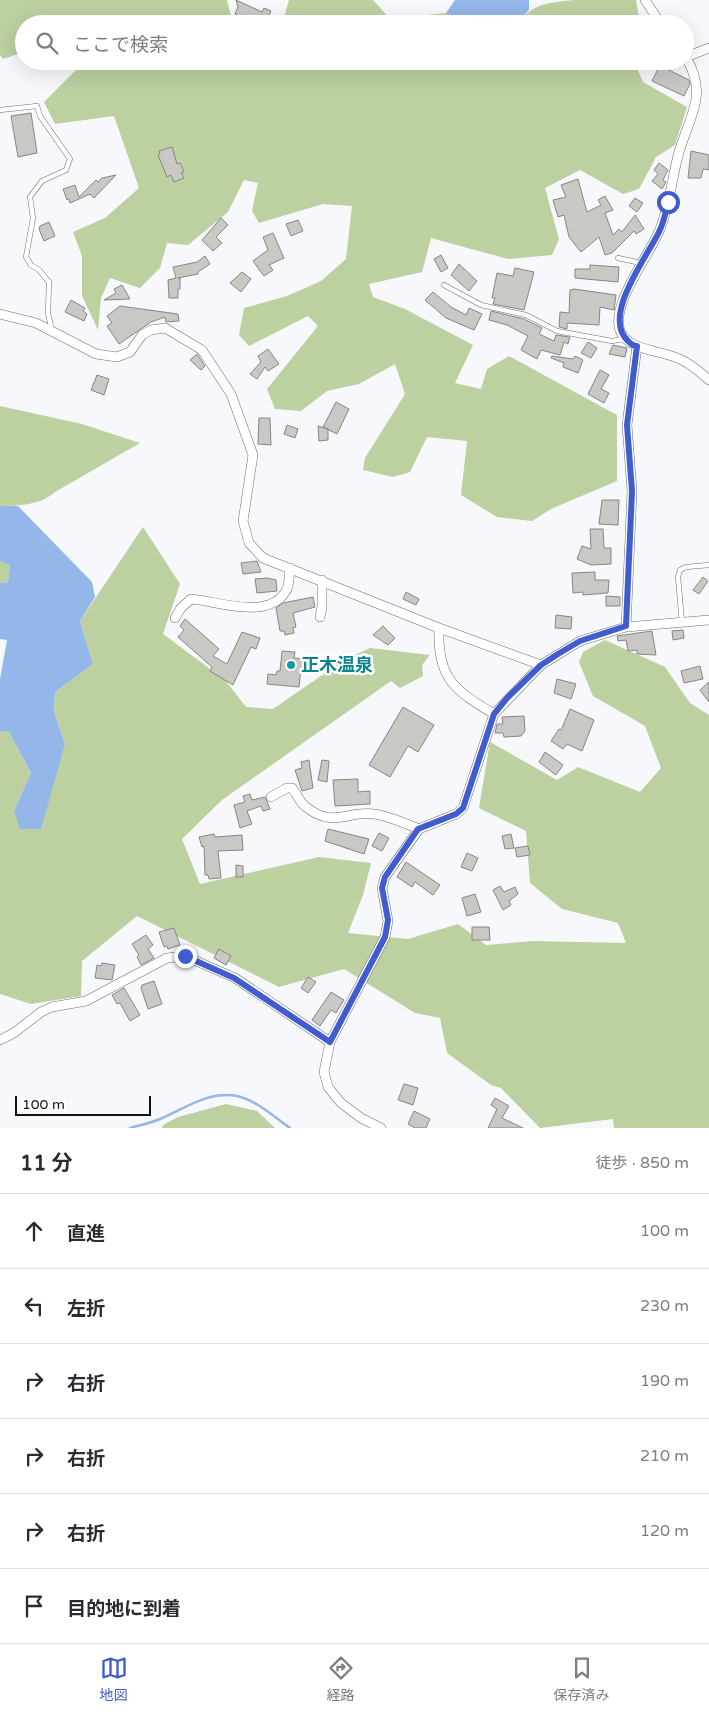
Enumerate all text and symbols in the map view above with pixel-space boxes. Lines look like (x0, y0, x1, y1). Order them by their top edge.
search box (15, 15, 694, 70)
icon: search (33, 29, 61, 57)
text: ここで検索 (73, 34, 168, 56)
route start (657, 191, 680, 214)
place label: 正木温泉 (301, 654, 373, 676)
marker: 正木温泉 (285, 659, 297, 671)
route end (174, 945, 197, 968)
scale bar (15, 1093, 151, 1116)
text: 100 m (22, 1096, 65, 1113)
text: 11 分 (20, 1151, 73, 1176)
text: 徒歩 · 850 m (596, 1153, 689, 1173)
icon: ahead (20, 1217, 48, 1245)
text: 100 m (640, 1221, 689, 1241)
text: 直進 (67, 1223, 105, 1245)
icon: left (20, 1292, 48, 1320)
text: 230 m (640, 1296, 689, 1316)
text: 左折 (67, 1298, 105, 1320)
icon: right (20, 1367, 48, 1395)
text: 190 m (640, 1371, 689, 1391)
text: 右折 (67, 1373, 105, 1395)
icon: right (20, 1442, 48, 1470)
text: 210 m (640, 1446, 689, 1466)
text: 右折 (67, 1448, 105, 1470)
icon: right (20, 1517, 48, 1545)
text: 120 m (640, 1521, 689, 1541)
text: 右折 (67, 1523, 105, 1545)
icon: arrive (20, 1592, 48, 1620)
text: 目的地に到着 (67, 1598, 181, 1620)
tab: 地図 (100, 1654, 128, 1704)
tab: 経路 (327, 1654, 355, 1704)
tab: 保存済み (554, 1654, 610, 1704)

